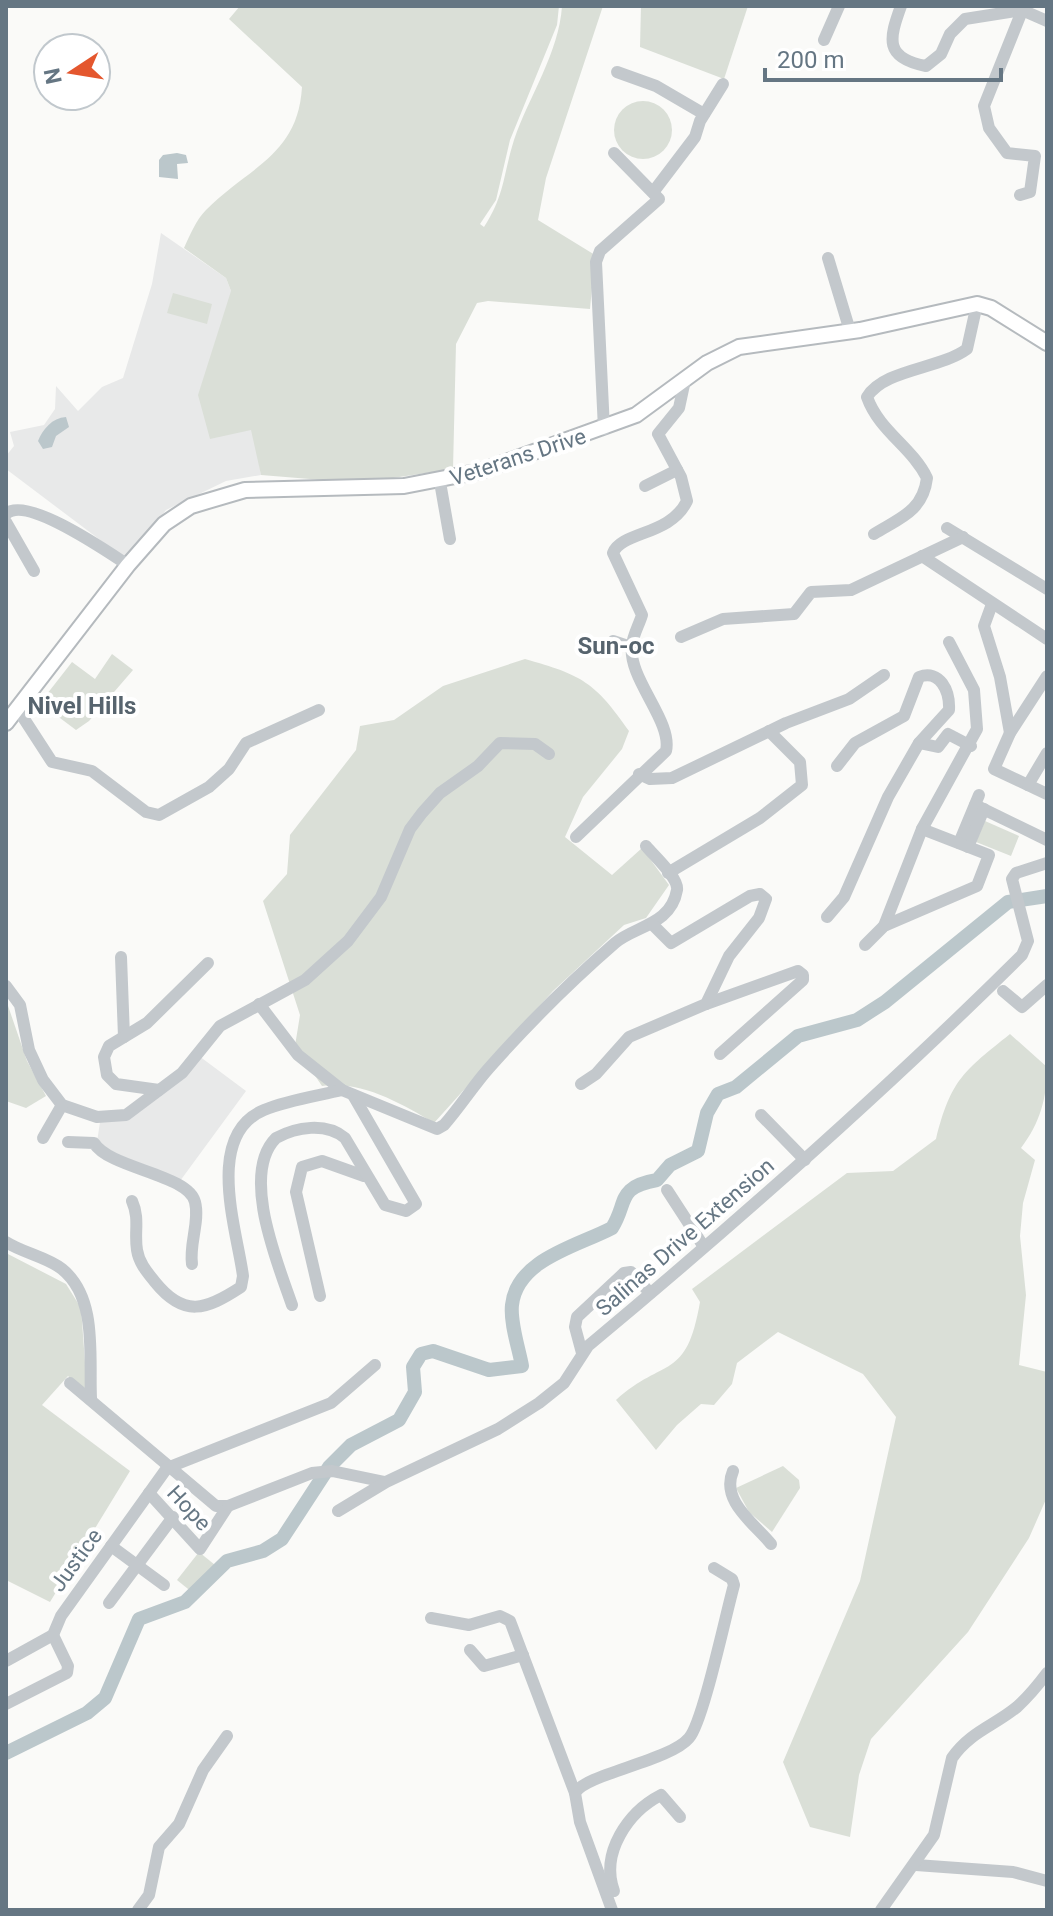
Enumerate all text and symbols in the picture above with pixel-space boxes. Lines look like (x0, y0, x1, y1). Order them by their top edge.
north arrow (32, 32, 112, 112)
scale bar (765, 32, 1001, 82)
text: 200 m (777, 46, 844, 74)
text: N (39, 66, 67, 86)
street label: Veterans Drive (447, 423, 589, 491)
district label: Sun-oc (577, 632, 655, 660)
district label: Nivel Hills (28, 692, 136, 720)
street label: Salinas Drive Extension (591, 1153, 779, 1321)
street label: Hope (162, 1480, 216, 1536)
street label: Justice (45, 1524, 107, 1596)

